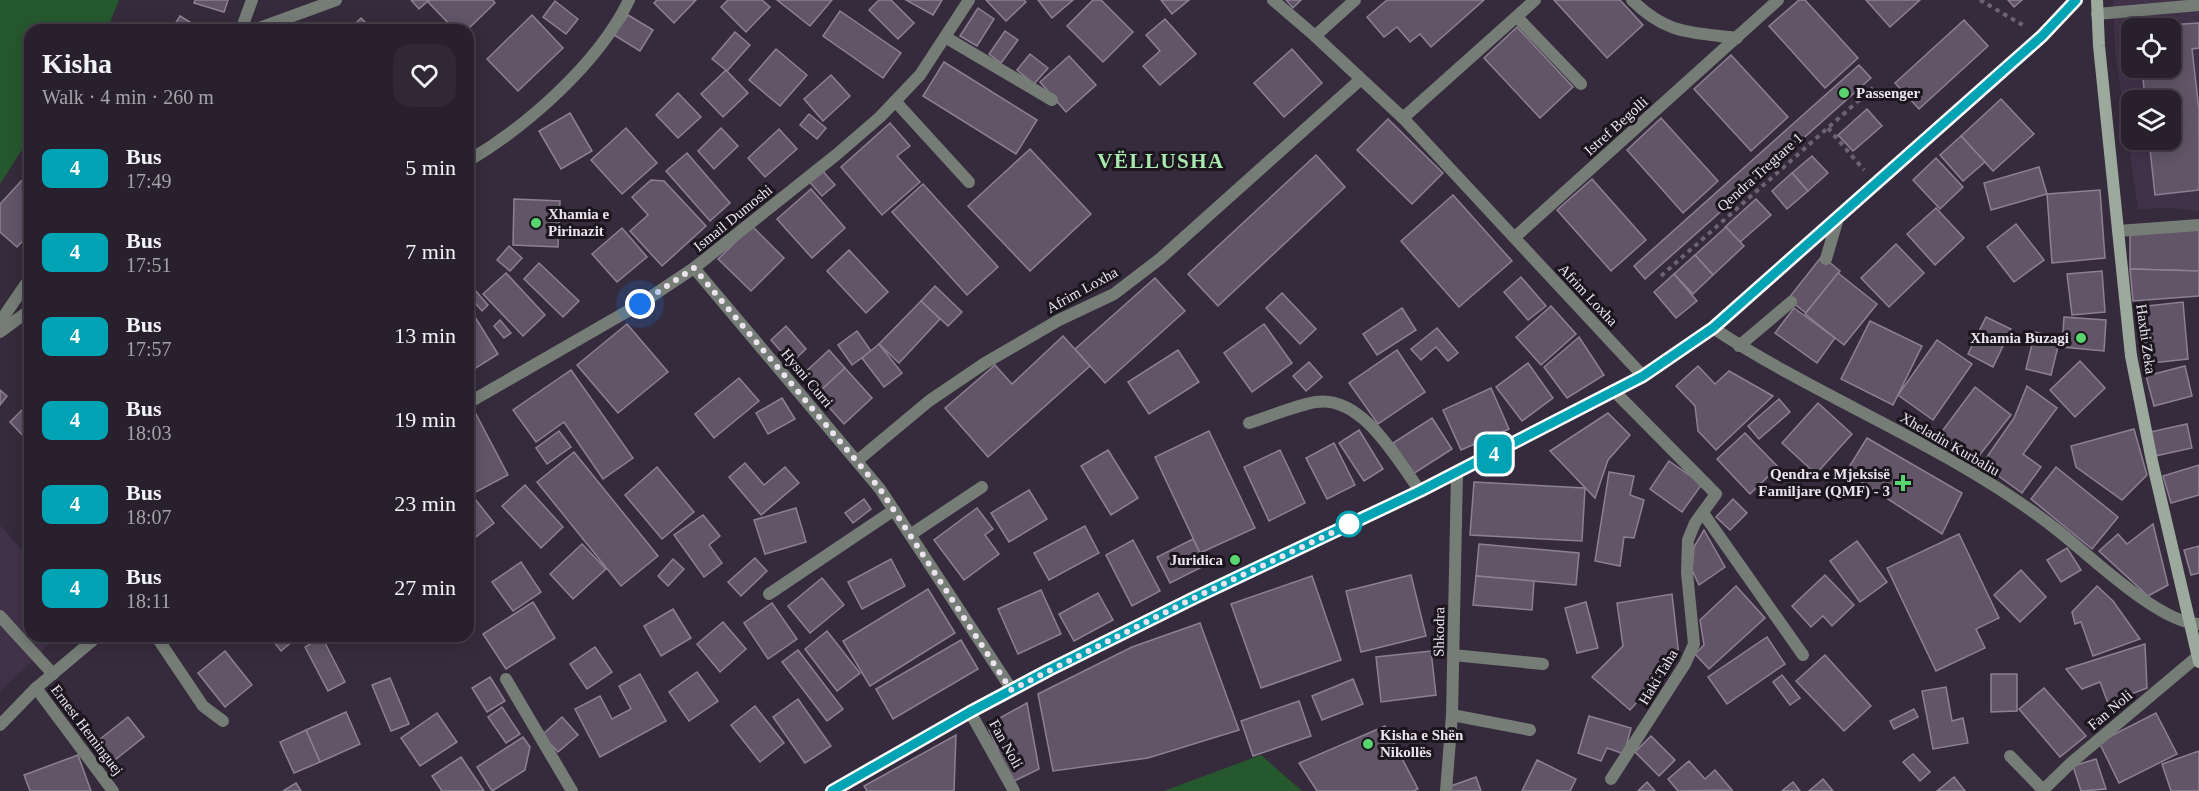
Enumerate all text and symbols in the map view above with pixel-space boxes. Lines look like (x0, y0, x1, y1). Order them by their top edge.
map controls (2121, 18, 2181, 150)
button: locate (2121, 18, 2181, 78)
button: heart (393, 44, 456, 107)
text: Kisha (42, 48, 112, 79)
place label: Passenger (1856, 85, 1920, 101)
text: Walk · 4 min · 260 m (42, 86, 214, 108)
marker: Passenger (1837, 86, 1851, 100)
button: layers (2121, 90, 2181, 150)
street label: Istref Begolli (1581, 93, 1651, 159)
street label: Qendra Tregtare 1 (1714, 130, 1806, 214)
text: Bus (126, 144, 161, 169)
district label: VËLLUSHA (1097, 149, 1225, 173)
text: 5 min (405, 155, 456, 180)
text: 4 (70, 156, 80, 180)
text: 17:49 (126, 170, 172, 192)
street label: Ismail Dumoshi (691, 181, 775, 255)
place label: Xhamia e Pirinazit (548, 206, 610, 239)
marker: Xhamia e Pirinazit (529, 216, 543, 230)
text: Bus (126, 228, 161, 253)
text: 7 min (405, 239, 456, 264)
text: 4 (70, 240, 80, 264)
text: 17:51 (126, 254, 172, 276)
street label: Afrim Loxha (1555, 261, 1621, 329)
street label: Afrim Loxha (1044, 264, 1121, 316)
your location (625, 289, 655, 319)
street label: Haxhi Zeka (2133, 303, 2159, 375)
text: Bus (126, 312, 161, 337)
text: 13 min (394, 323, 456, 348)
text: 4 (70, 324, 80, 348)
place label: Xhamia Buzagi (1970, 330, 2069, 346)
marker: Xhamia Buzagi (2074, 331, 2088, 345)
text: 17:57 (126, 338, 172, 360)
street label: Hysni Curri (778, 346, 836, 410)
text: Bus (126, 396, 161, 421)
text: 19 min (394, 407, 456, 432)
text: 4 (70, 408, 80, 432)
street label: Xheladin Kurbaliu (1897, 409, 2003, 479)
text: 18:03 (126, 422, 172, 444)
line badge: 4 (1474, 434, 1514, 474)
text: 4 (1489, 442, 1499, 466)
place label: Qendra e Mjeksisë Familjare (QMF) - 3 (1758, 466, 1890, 500)
marker: Qendra e Mjeksisë Familjare (QMF) - 3 (1894, 474, 1912, 492)
text: Bus (126, 480, 161, 505)
text: 23 min (394, 491, 456, 516)
text: 4 (70, 492, 80, 516)
text: 18:07 (126, 506, 172, 528)
unlabelled marker (1336, 511, 1362, 537)
place label: Juridica (1170, 552, 1223, 568)
marker: Juridica (1228, 553, 1242, 567)
text: Bus (126, 564, 161, 589)
text: 27 min (394, 575, 456, 600)
text: 4 (70, 576, 80, 600)
text: 18:11 (126, 590, 171, 612)
street label: Shkodra (1431, 607, 1447, 657)
street label: Haki Taha (1635, 646, 1681, 708)
street label: Ernest Heminguej (48, 682, 126, 778)
street label: Fan Noli (2085, 687, 2135, 733)
street label: Fan Noli (986, 717, 1026, 771)
place label: Kisha e Shën Nikollës (1380, 727, 1464, 760)
marker: Kisha e Shën Nikollës (1361, 737, 1375, 751)

